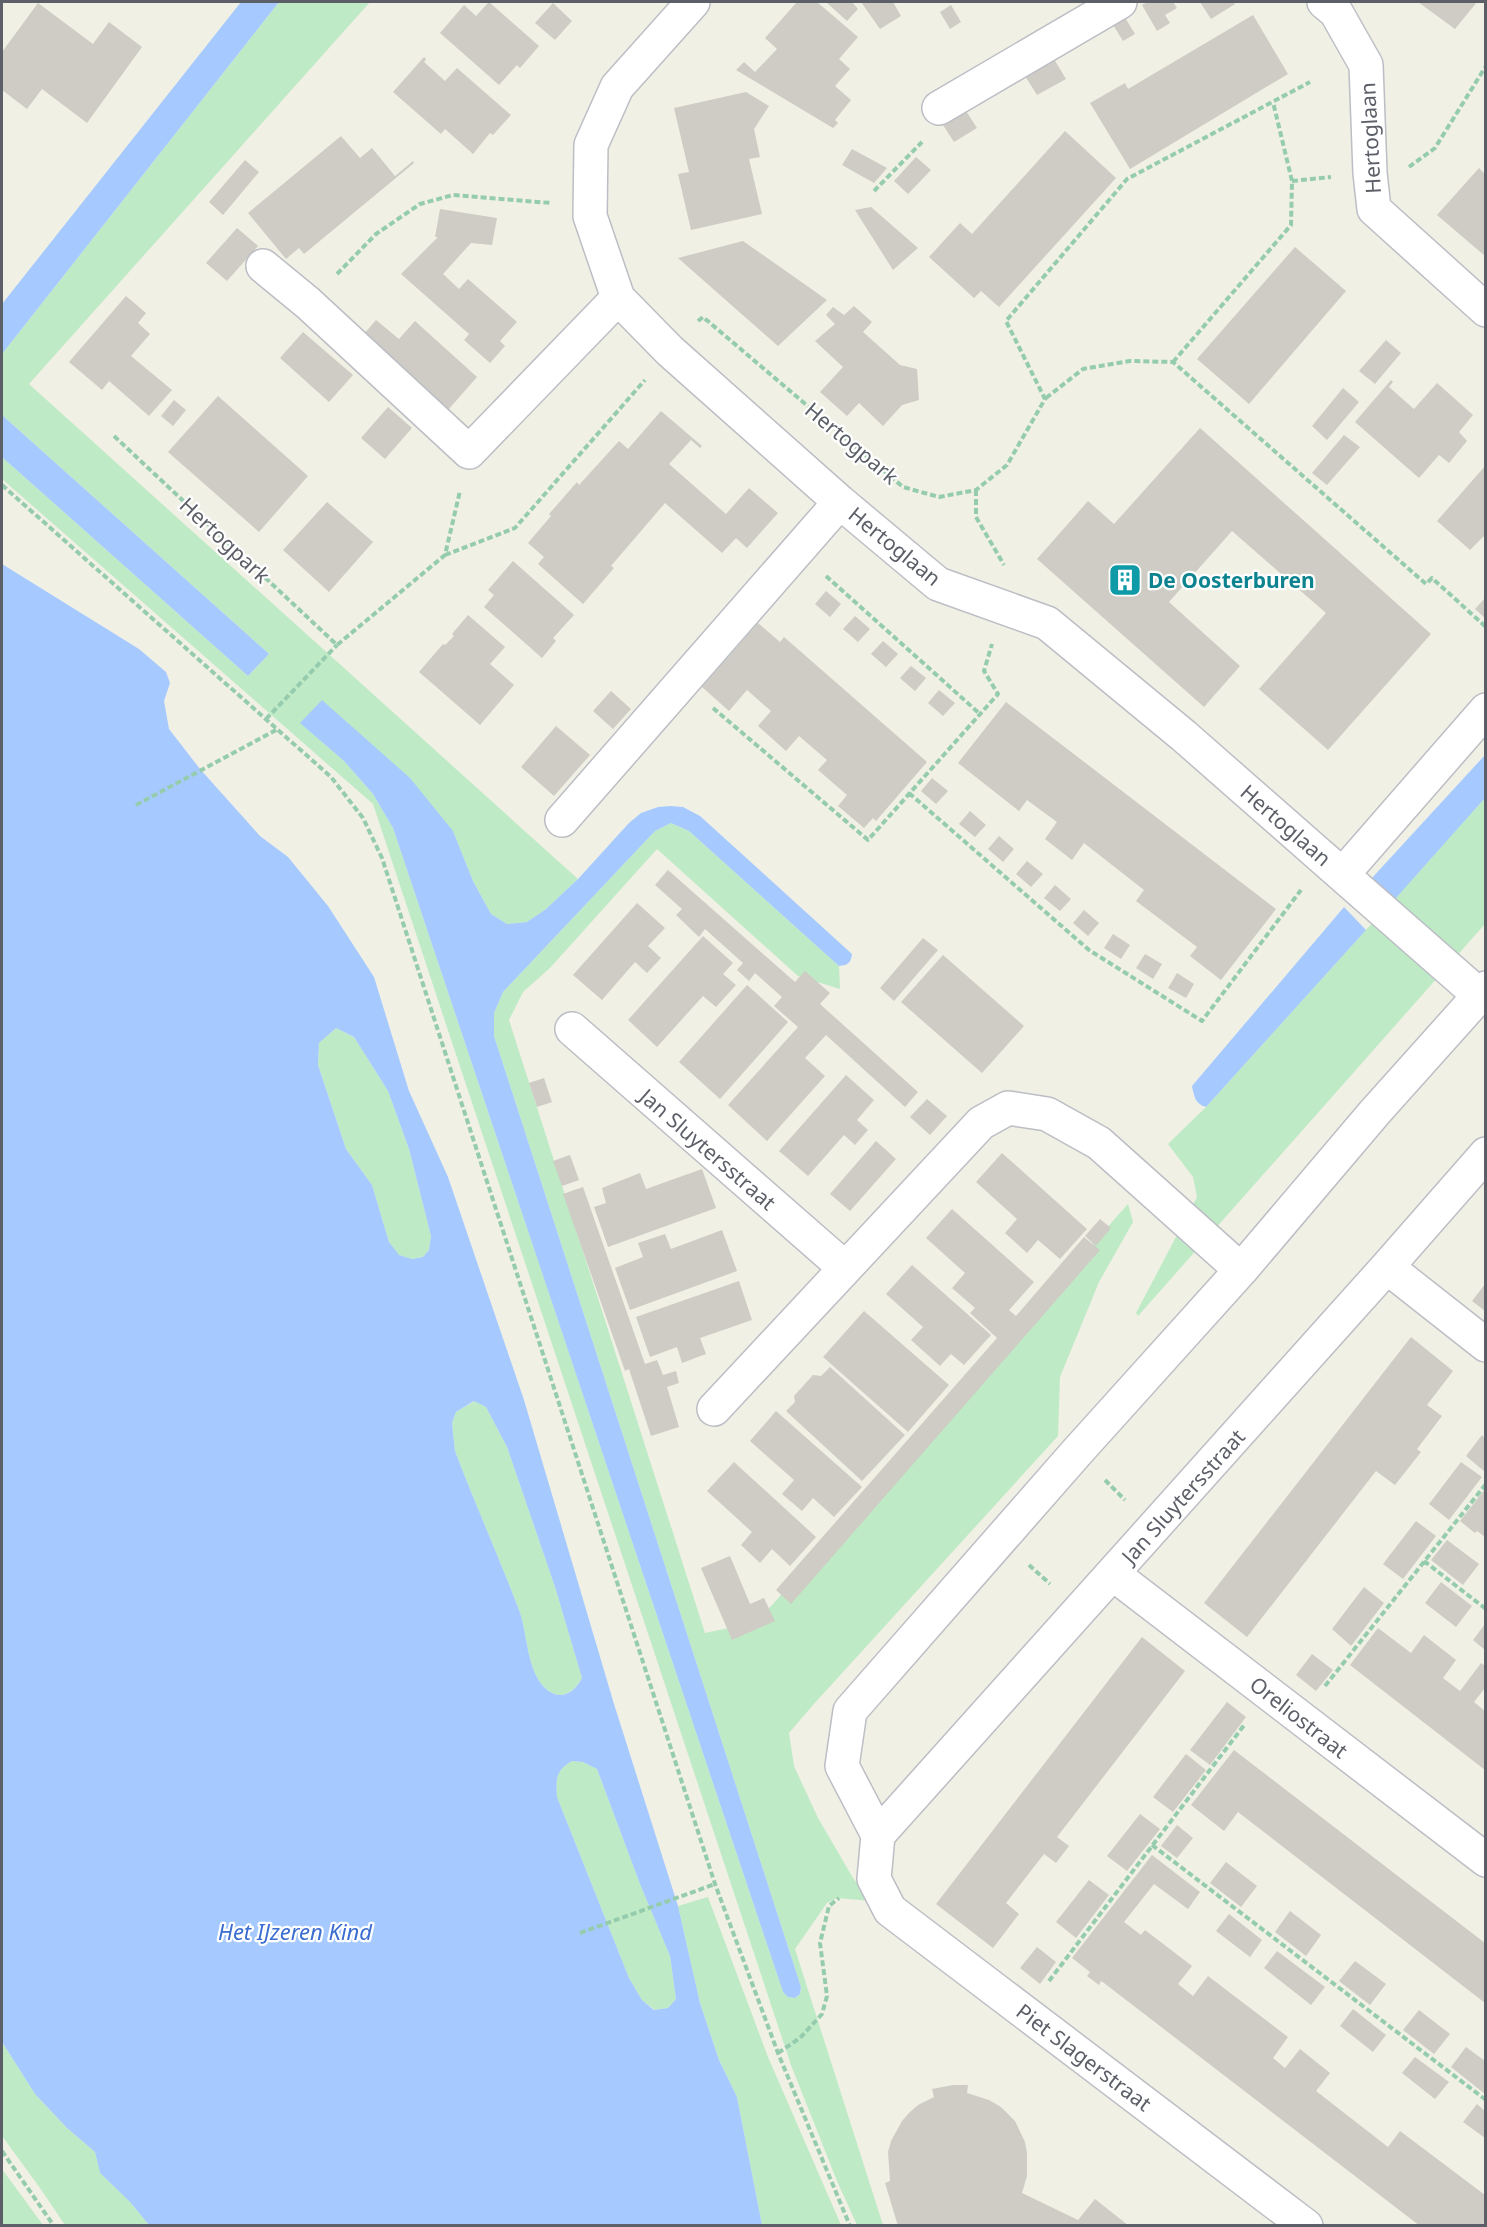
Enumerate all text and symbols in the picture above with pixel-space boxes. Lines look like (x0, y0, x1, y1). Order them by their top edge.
street label: Hertoglaan (1353, 82, 1387, 194)
street label: Hertogpark (799, 396, 905, 491)
street label: Hertogpark (174, 491, 277, 590)
street label: Hertoglaan (843, 500, 947, 592)
building icon: De Oosterburen (1107, 562, 1143, 598)
place label: De Oosterburen (1148, 566, 1315, 594)
street label: Hertoglaan (1235, 778, 1337, 872)
street label: Jan Sluytersstraat (632, 1081, 782, 1216)
street label: Jan Sluytersstraat (1114, 1422, 1251, 1571)
street label: Oreliostraat (1244, 1670, 1354, 1764)
water label: Het IJzeren Kind (218, 1916, 373, 1946)
street label: Piet Slagerstraat (1011, 1997, 1158, 2117)

